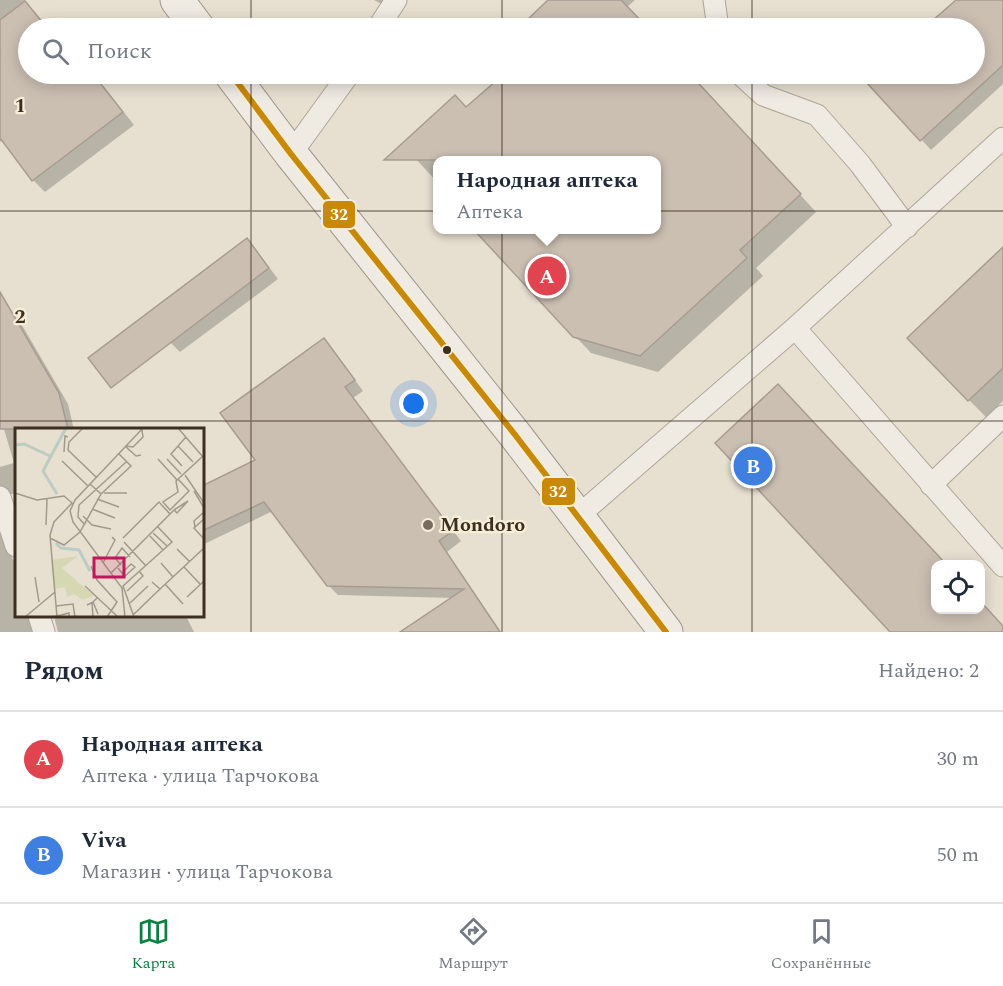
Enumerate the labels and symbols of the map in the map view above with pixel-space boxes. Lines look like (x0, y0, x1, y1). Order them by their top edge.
text: 1 (14, 91, 26, 121)
line badge: 32 (322, 200, 356, 229)
text: 32 (330, 203, 348, 227)
pin: A (528, 254, 566, 298)
text: 2 (14, 302, 26, 332)
unlabelled marker (441, 344, 453, 356)
your location (399, 389, 428, 418)
inset map (15, 428, 204, 617)
pin: B (734, 444, 772, 488)
line badge: 32 (541, 477, 576, 506)
text: 32 (549, 480, 567, 504)
place label: Mondoro (440, 510, 525, 540)
marker: Mondoro (421, 518, 435, 532)

